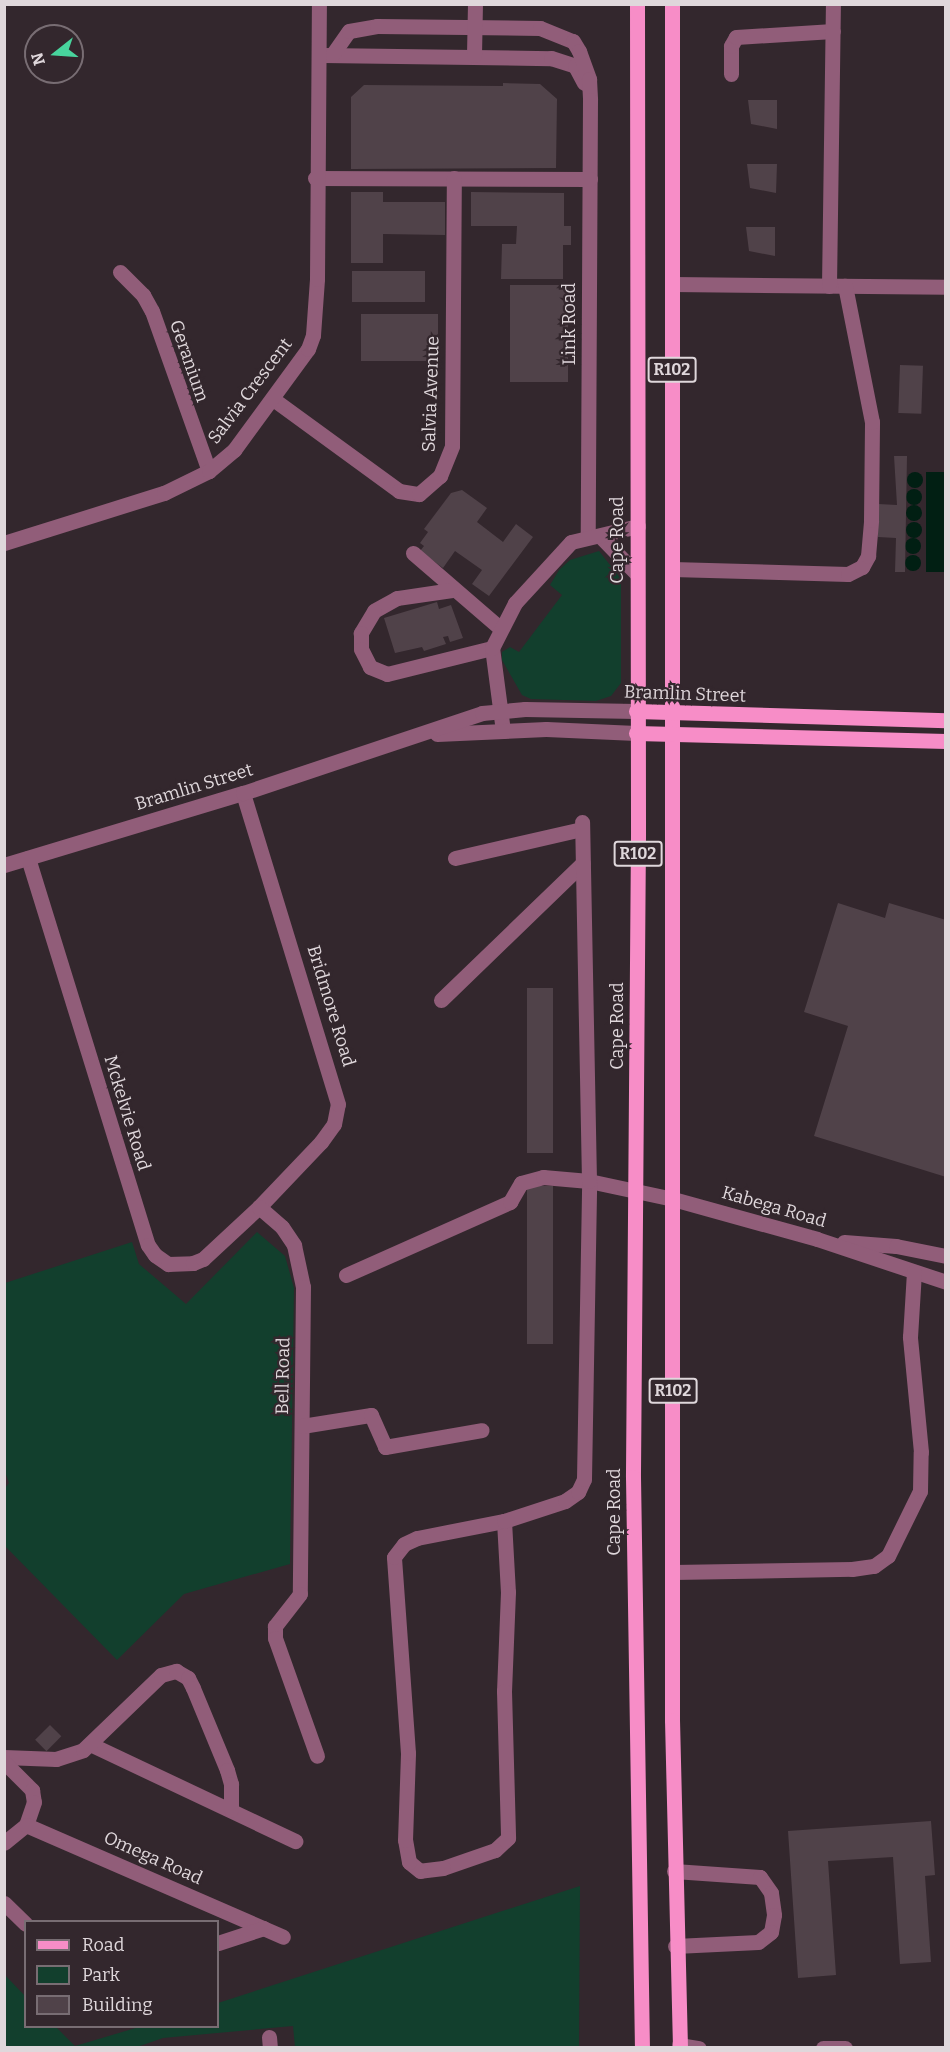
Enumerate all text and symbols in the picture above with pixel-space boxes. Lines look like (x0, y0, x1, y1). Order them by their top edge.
north arrow (24, 24, 84, 84)
text: N (27, 50, 49, 68)
street label: Link Road (558, 283, 580, 365)
street label: Geranium (165, 317, 213, 405)
street label: Salvia Crescent (203, 334, 297, 448)
street label: Salvia Avenue (418, 336, 444, 452)
road number: R102 (646, 357, 698, 383)
street label: Cape Road (606, 496, 628, 584)
street label: Bramlin Street (624, 681, 746, 707)
street label: Bramlin Street (133, 759, 255, 815)
road number: R102 (612, 841, 664, 867)
street label: Bridmore Road (302, 943, 360, 1069)
street label: Cape Road (606, 982, 628, 1070)
street label: Mckelvie Road (99, 1053, 155, 1173)
street label: Kabega Road (719, 1182, 829, 1232)
street label: Bell Road (272, 1337, 294, 1415)
road number: R102 (648, 1378, 698, 1404)
street label: Cape Road (603, 1468, 625, 1556)
street label: Omega Road (100, 1827, 206, 1889)
legend (24, 1920, 219, 2028)
text: Road (82, 1934, 124, 1956)
text: Park (82, 1964, 120, 1986)
text: Building (82, 1994, 153, 2016)

